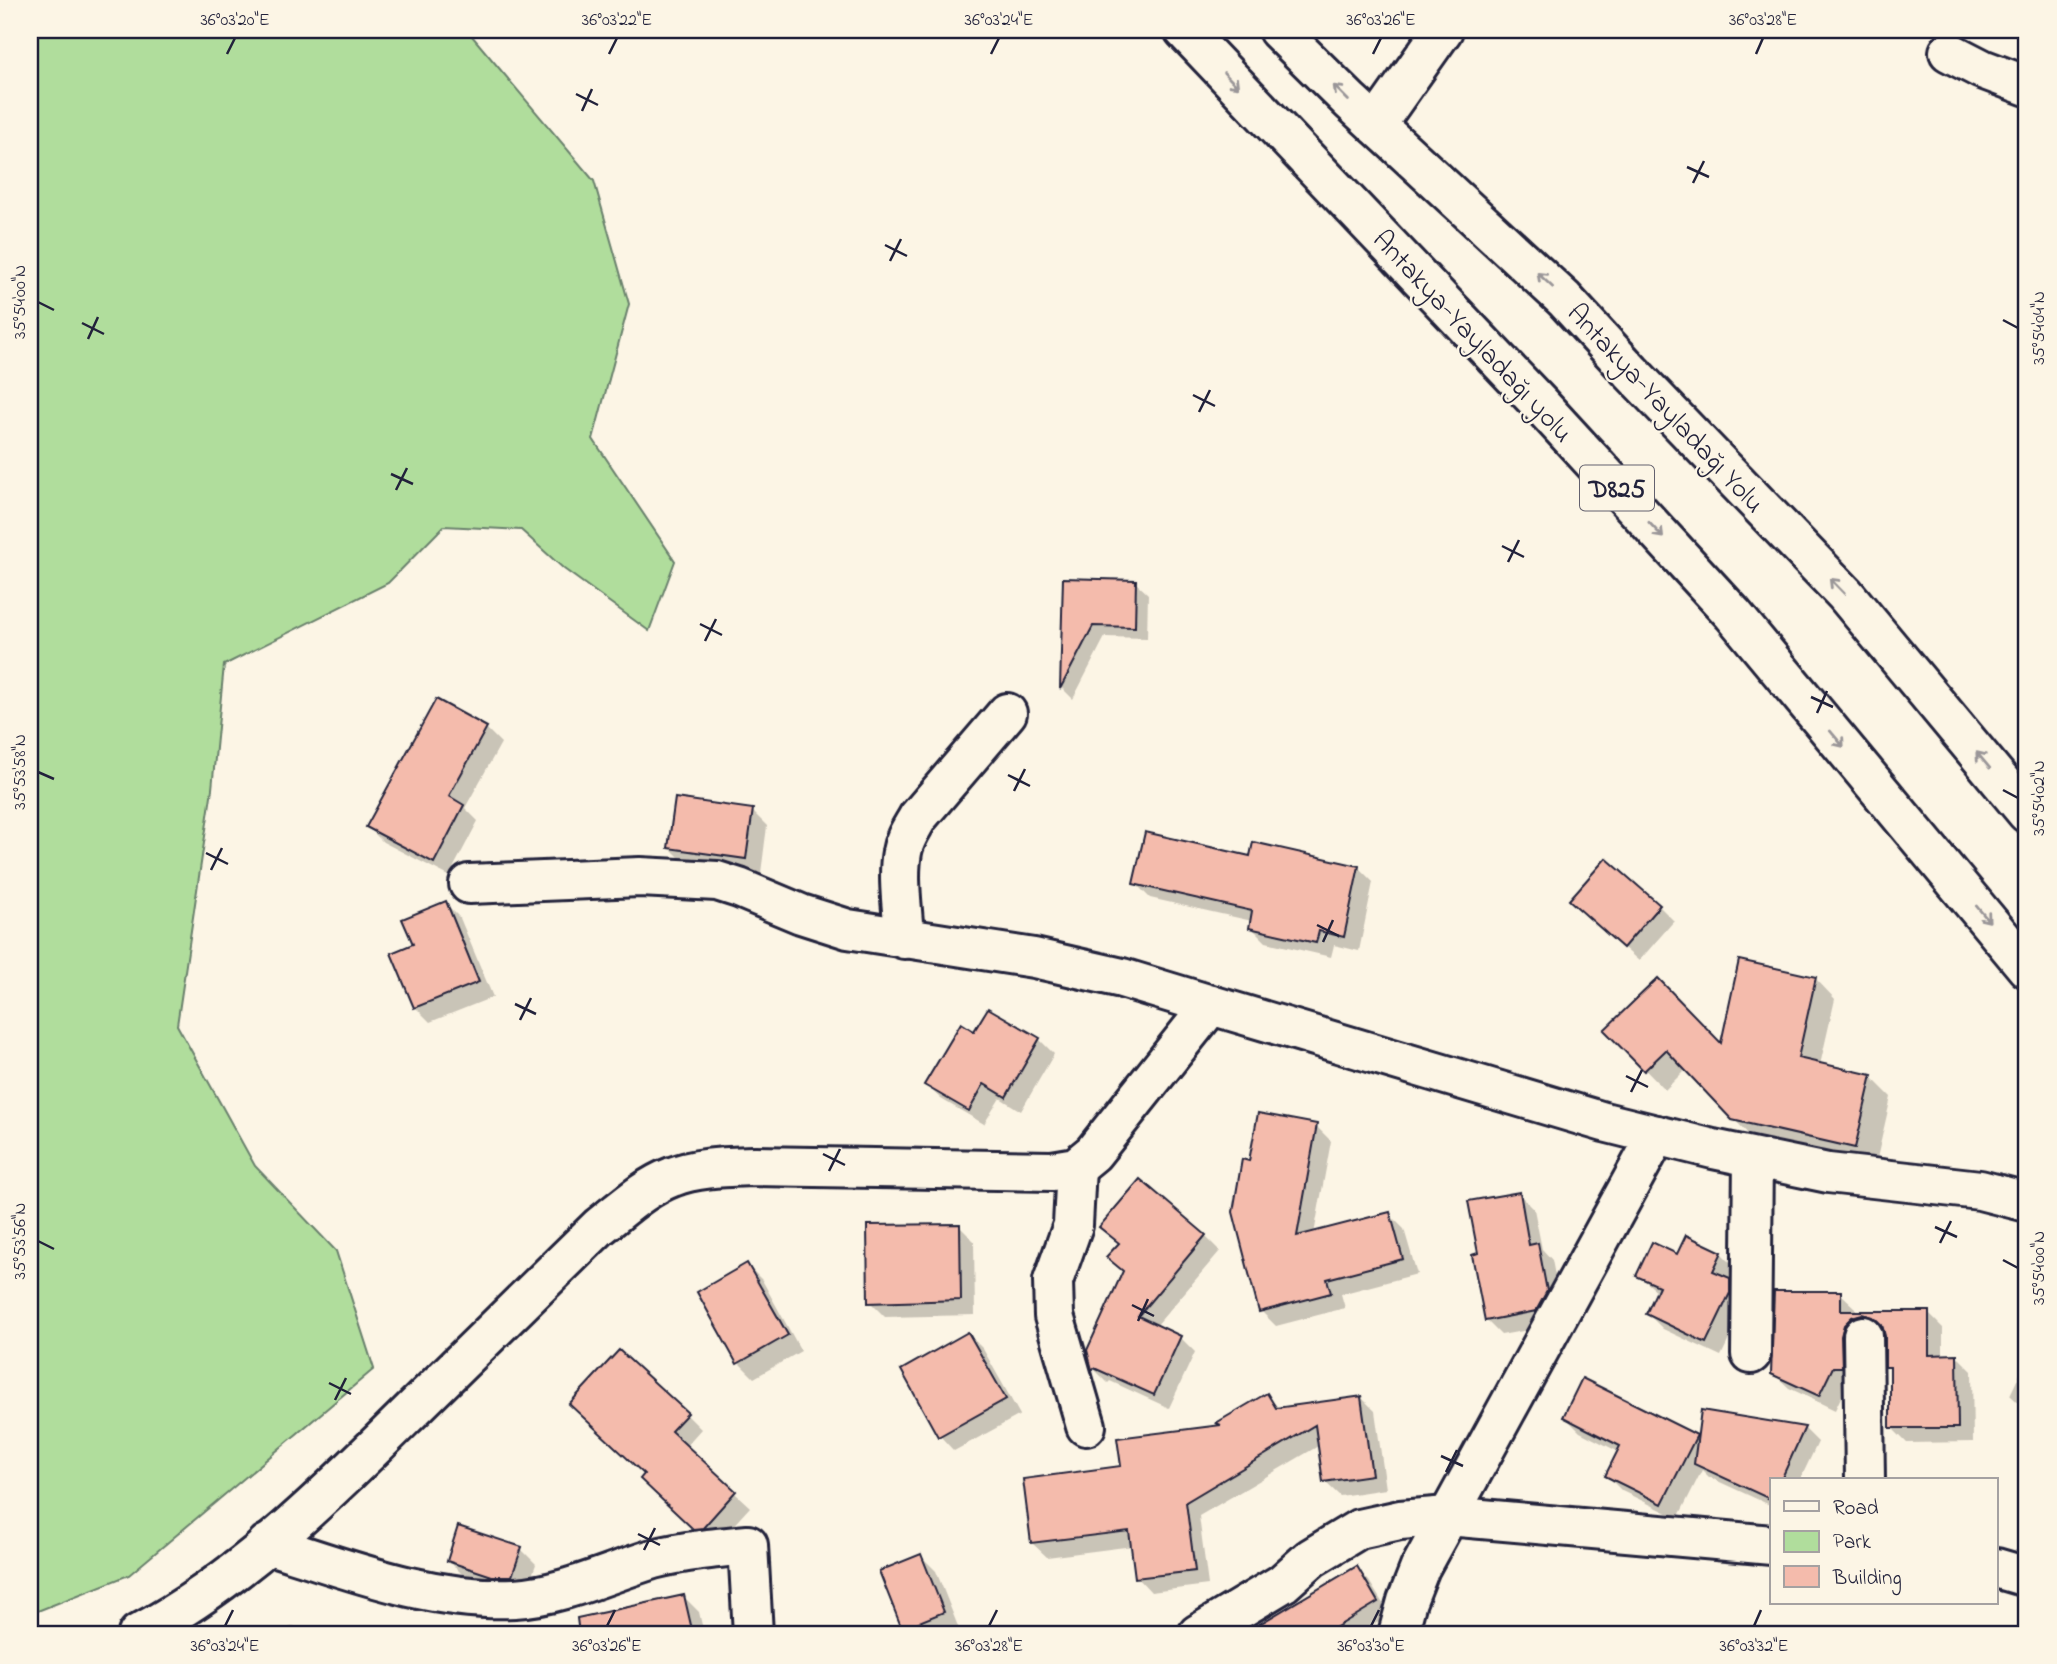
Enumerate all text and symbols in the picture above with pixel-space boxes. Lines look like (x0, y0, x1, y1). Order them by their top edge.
text: 36°03'20"E (200, 8, 270, 34)
text: 36°03'22"E (582, 8, 652, 34)
text: 36°03'24"E (965, 8, 1033, 34)
text: 36°03'26"E (1346, 8, 1416, 34)
text: 36°03'28"E (1729, 8, 1797, 34)
one-way arrow (1222, 71, 1239, 88)
one-way arrow (1333, 84, 1350, 101)
street label: Antakya-Yayladağı yolu (1361, 222, 1581, 453)
text: 35°54'00"N (8, 265, 34, 339)
one-way arrow (1537, 271, 1554, 288)
text: 35°54'04"N (2027, 291, 2053, 365)
street label: Antakya-Yayladağı Yolu (1556, 295, 1773, 524)
road number: D825 (1580, 466, 1654, 510)
one-way arrow (1648, 521, 1664, 539)
one-way arrow (1828, 578, 1845, 595)
one-way arrow (1829, 729, 1845, 747)
text: 35°53'58"N (8, 734, 34, 810)
one-way arrow (1976, 752, 1991, 770)
text: 35°54'02"N (2027, 760, 2053, 836)
one-way arrow (1975, 904, 1990, 922)
text: 35°53'56"N (8, 1203, 34, 1279)
text: 35°54'00"N (2027, 1231, 2053, 1305)
legend (1770, 1478, 1997, 1604)
text: Road (1833, 1494, 1879, 1524)
text: Park (1833, 1528, 1872, 1558)
text: Building (1832, 1564, 1902, 1596)
text: 36°03'24"E (191, 1634, 259, 1660)
text: 36°03'26"E (572, 1634, 642, 1660)
text: 36°03'28"E (955, 1634, 1023, 1660)
text: 36°03'30"E (1337, 1634, 1405, 1660)
text: 36°03'32"E (1720, 1634, 1788, 1660)

